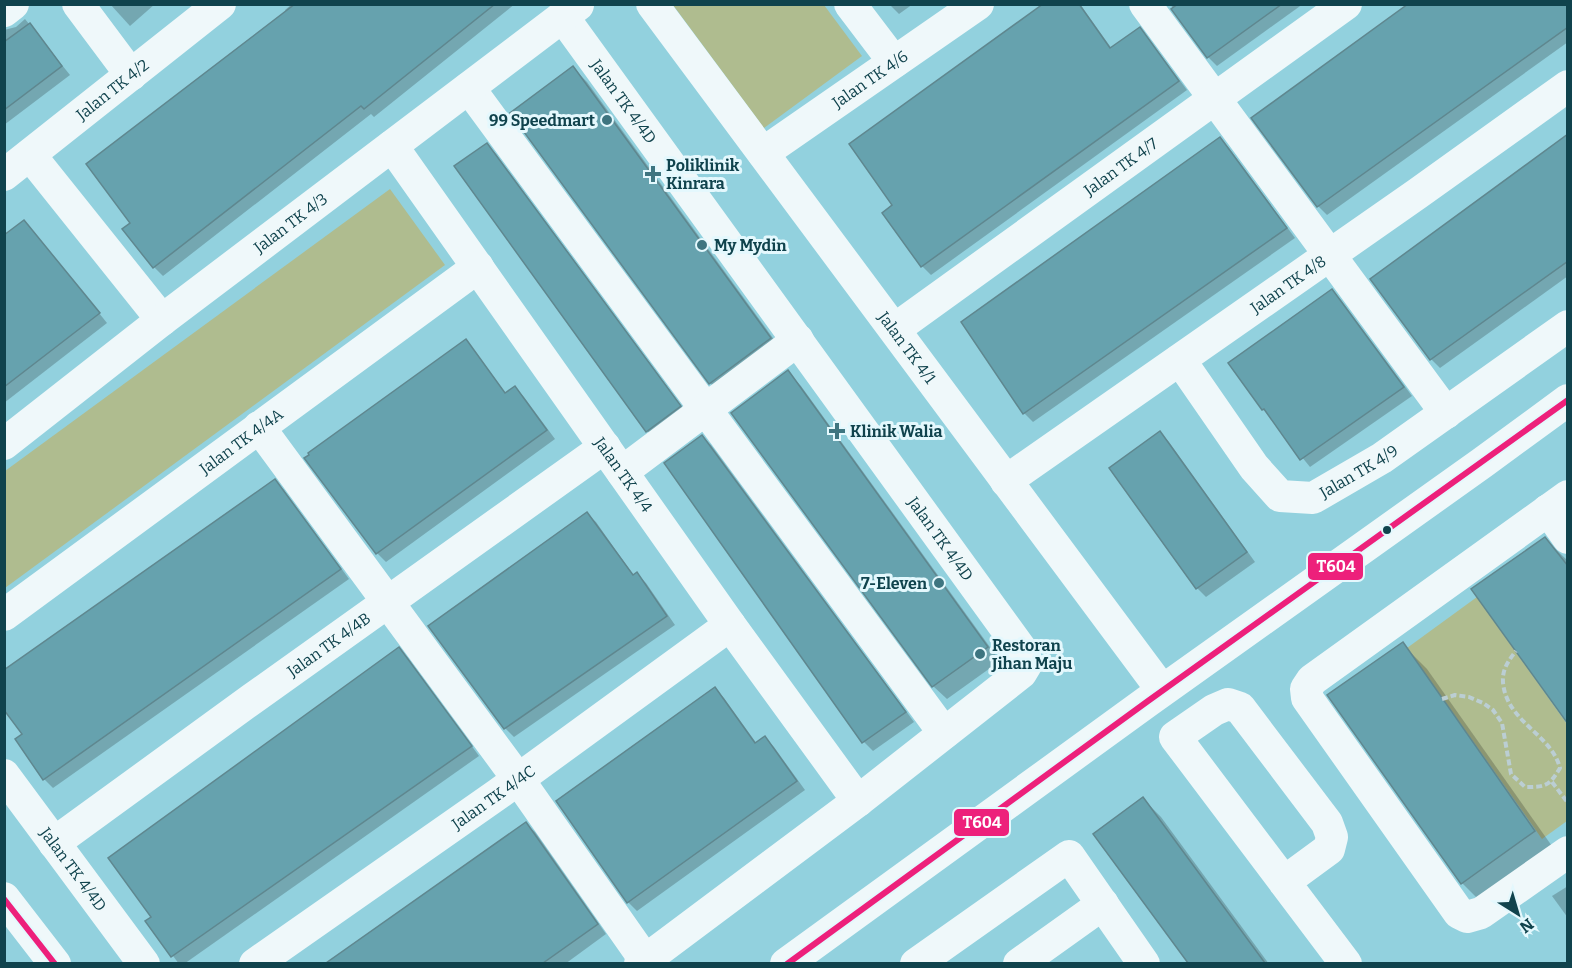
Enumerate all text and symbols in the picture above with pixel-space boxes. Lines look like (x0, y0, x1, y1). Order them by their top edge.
street label: Jalan TK 4/6 (828, 46, 911, 112)
street label: Jalan TK 4/2 (71, 55, 152, 124)
street label: Jalan TK 4/4D (587, 55, 661, 147)
place label: 99 Speedmart (489, 111, 596, 130)
marker: 99 Speedmart (600, 113, 614, 127)
street label: Jalan TK 4/7 (1079, 134, 1161, 200)
place label: Poliklinik Kinrara (666, 156, 740, 193)
marker: Poliklinik Kinrara (644, 165, 662, 183)
street label: Jalan TK 4/3 (249, 189, 331, 257)
place label: My Mydin (714, 236, 787, 255)
marker: My Mydin (695, 238, 709, 252)
street label: Jalan TK 4/8 (1246, 251, 1329, 318)
street label: Jalan TK 4/1 (874, 307, 941, 388)
street label: Jalan TK 4/4A (195, 404, 287, 479)
marker: Klinik Walia (828, 422, 846, 440)
place label: Klinik Walia (850, 422, 942, 441)
street label: Jalan TK 4/4 (590, 432, 657, 516)
street label: Jalan TK 4/9 (1315, 440, 1401, 502)
street label: Jalan TK 4/4D (903, 492, 978, 584)
unlabelled marker (1381, 524, 1393, 536)
line badge: T604 (1307, 552, 1364, 581)
text: T604 (1316, 557, 1356, 576)
place label: 7-Eleven (861, 574, 928, 593)
marker: 7-Eleven (932, 576, 946, 590)
street label: Jalan TK 4/4B (282, 608, 374, 681)
place label: Restoran Jihan Maju (991, 636, 1072, 673)
marker: Restoran Jihan Maju (973, 647, 987, 661)
street label: Jalan TK 4/4C (447, 761, 539, 834)
line badge: T604 (953, 808, 1010, 837)
text: T604 (962, 813, 1002, 832)
street label: Jalan TK 4/4D (36, 823, 111, 914)
north arrow (1488, 884, 1548, 944)
text: N (1516, 914, 1537, 937)

